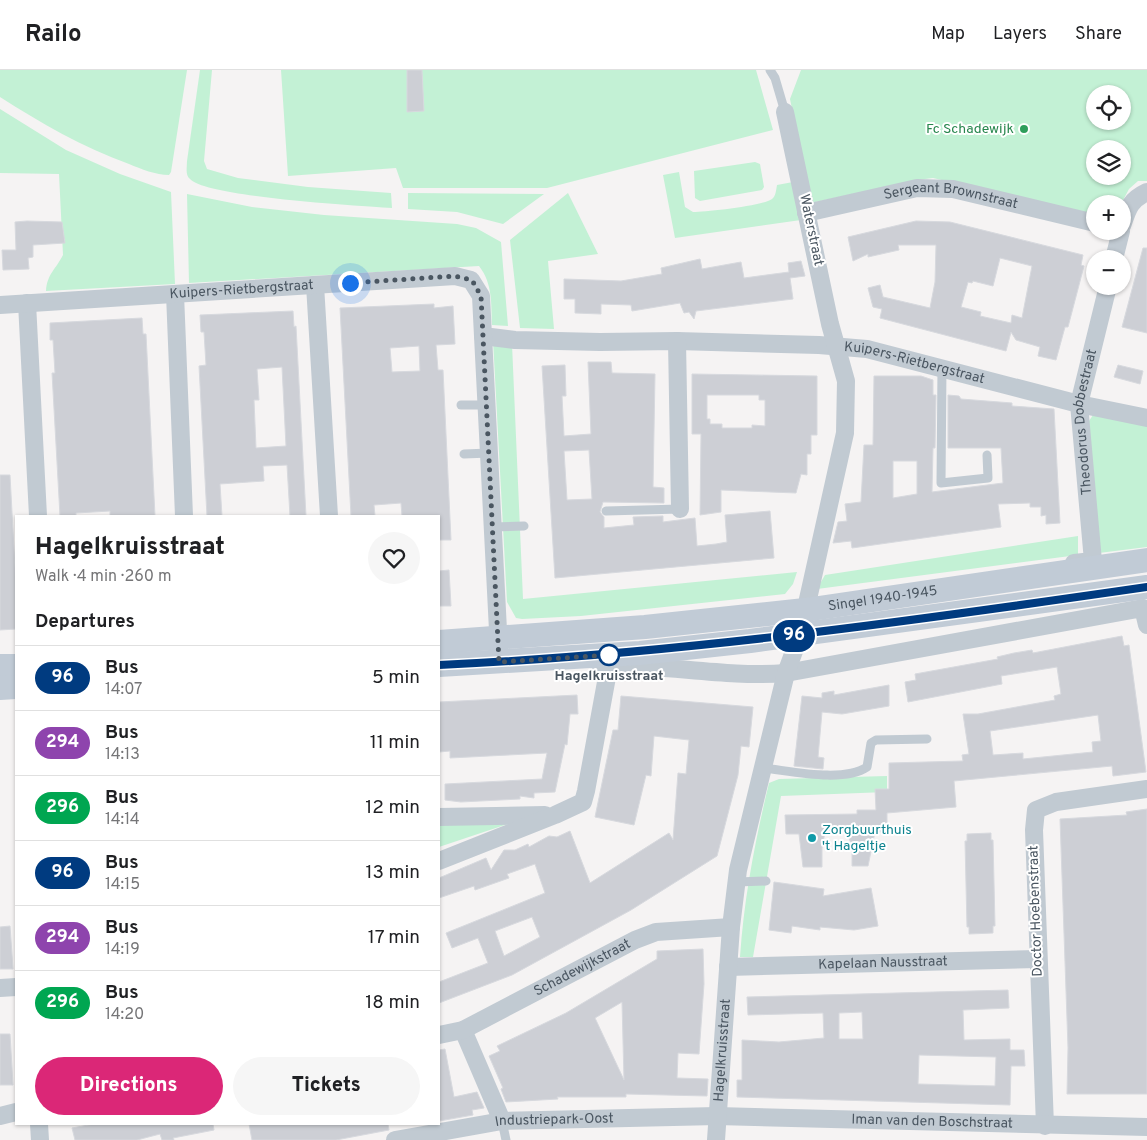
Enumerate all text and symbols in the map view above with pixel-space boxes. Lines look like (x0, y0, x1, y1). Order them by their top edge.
text: Railo (25, 20, 82, 50)
text: Map (931, 23, 965, 46)
text: Layers (993, 23, 1047, 46)
text: Share (1075, 23, 1122, 46)
map controls (1086, 85, 1131, 295)
button: locate (1086, 85, 1131, 130)
place label: Fc Schadewijk (926, 121, 1014, 138)
marker: Fc Schadewijk (1018, 123, 1030, 135)
button: layers (1086, 140, 1131, 185)
street label: Sergeant Brownstraat (882, 179, 1019, 213)
street label: Waterstraat (795, 193, 827, 267)
button: + (1086, 195, 1131, 240)
button: − (1086, 250, 1131, 295)
your location (338, 271, 363, 296)
street label: Kuipers-Rietbergstraat (169, 277, 314, 303)
street label: Kuipers-Rietbergstraat (843, 339, 986, 388)
street label: Theodorus Dobbestraat (1070, 347, 1101, 496)
button: heart (368, 532, 420, 584)
text: Hagelkruisstraat (35, 533, 225, 563)
text: Walk · 4 min · 260 m (35, 567, 171, 587)
street label: Singel 1940-1945 (827, 582, 939, 615)
text: Departures (35, 610, 135, 634)
line badge: 96 (772, 620, 816, 652)
text: 96 (783, 624, 805, 647)
marker: Hagelkruisstraat (598, 644, 620, 666)
text: Bus (105, 656, 139, 680)
text: 96 (51, 666, 74, 689)
text: 5 min (372, 666, 420, 690)
place label: Hagelkruisstraat (555, 668, 663, 685)
text: 14:07 (105, 680, 142, 700)
text: Bus (105, 721, 139, 745)
text: 294 (46, 731, 79, 754)
text: 11 min (370, 731, 420, 755)
text: 14:13 (105, 745, 140, 765)
text: Bus (105, 786, 139, 810)
text: 296 (46, 796, 79, 819)
text: 12 min (365, 796, 420, 820)
text: 14:14 (105, 810, 140, 830)
place label: Zorgbuurthuis 't Hageltje (822, 822, 912, 855)
marker: Zorgbuurthuis 't Hageltje (806, 832, 818, 844)
street label: Doctor Hoebenstraat (1025, 845, 1047, 977)
text: Bus (105, 851, 139, 875)
text: 96 (51, 861, 74, 884)
text: 13 min (365, 861, 420, 885)
text: 14:15 (105, 875, 140, 895)
text: Bus (105, 916, 139, 940)
text: 294 (46, 926, 79, 949)
text: 17 min (368, 926, 420, 950)
street label: Schadewijkstraat (531, 935, 633, 1000)
text: 14:19 (105, 940, 140, 960)
street label: Kapelaan Nausstraat (818, 953, 948, 973)
text: Bus (105, 981, 139, 1005)
text: 296 (46, 991, 79, 1014)
text: 18 min (365, 991, 420, 1015)
street label: Hagelkruisstraat (710, 998, 734, 1102)
text: 14:20 (105, 1005, 144, 1025)
button: Directions (35, 1057, 223, 1115)
button: Tickets (233, 1057, 420, 1115)
street label: Industriepark-Oost (494, 1110, 614, 1131)
street label: Iman van den Boschstraat (851, 1111, 1013, 1132)

